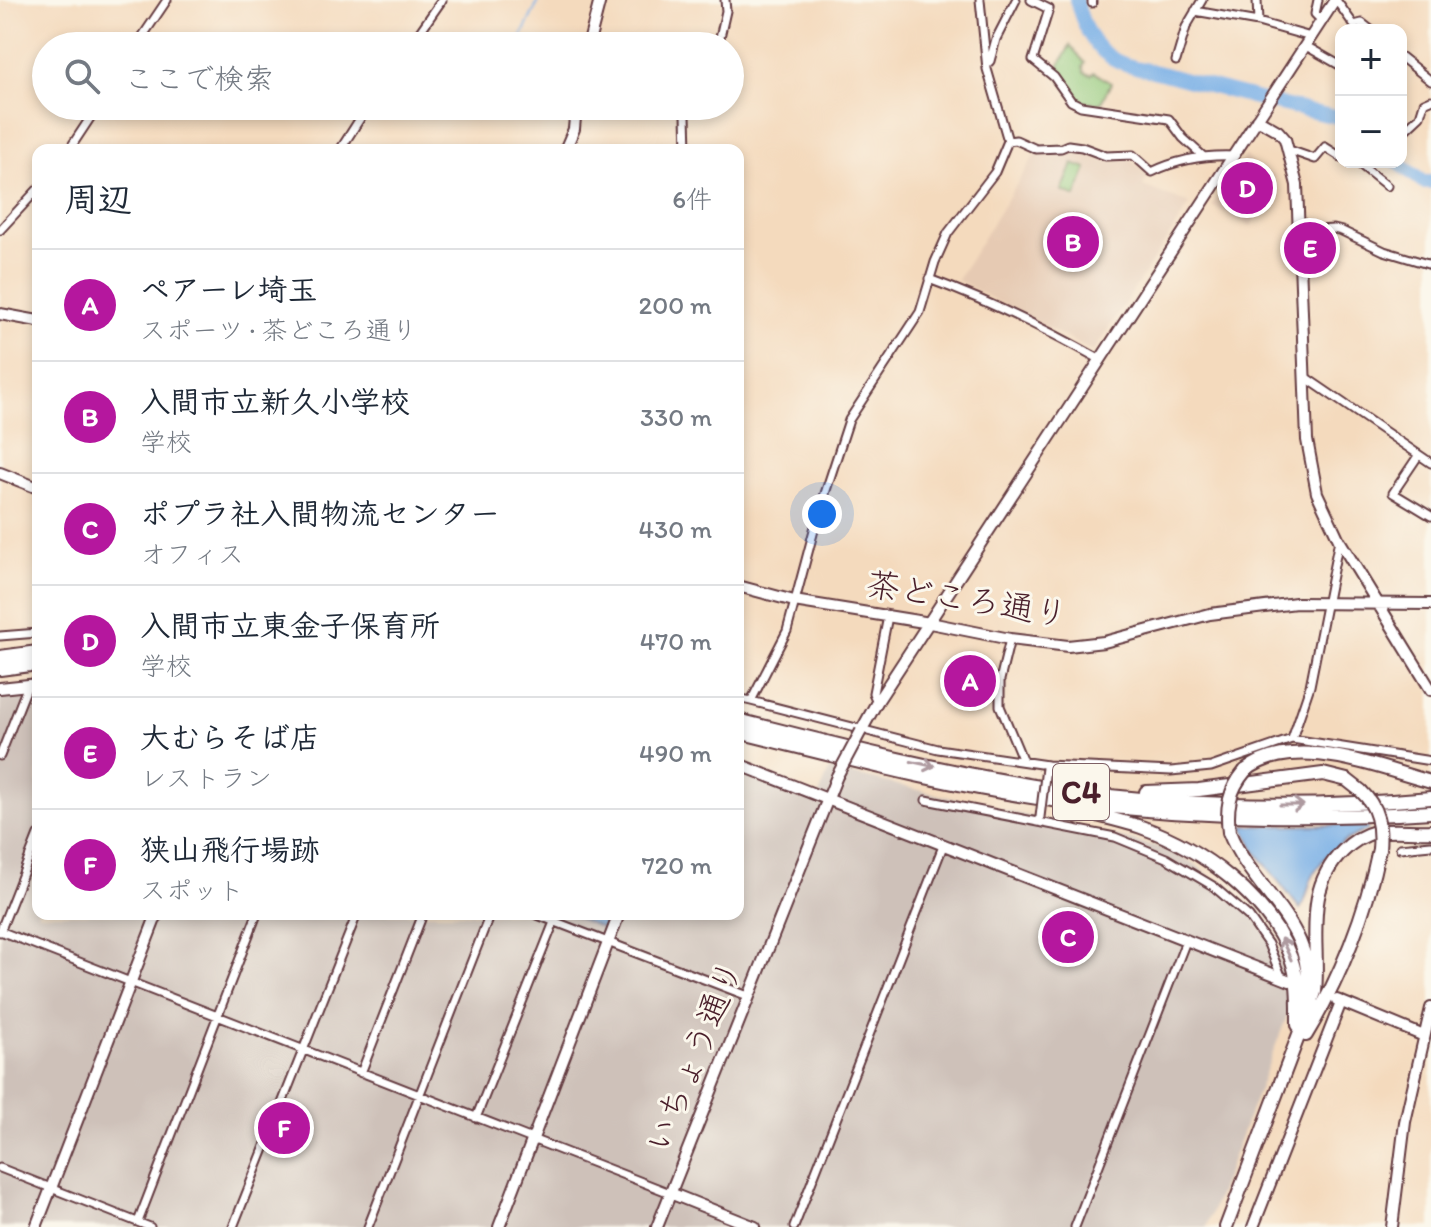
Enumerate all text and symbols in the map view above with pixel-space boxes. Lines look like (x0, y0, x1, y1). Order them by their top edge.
map controls (1335, 24, 1407, 168)
button: + (1335, 24, 1407, 96)
search box (32, 32, 744, 120)
icon: search (60, 54, 104, 98)
text: ここで検索 (124, 60, 274, 97)
button: − (1335, 96, 1407, 168)
pin: D (1221, 158, 1273, 218)
text: 周辺 (64, 179, 132, 220)
text: 6件 (672, 183, 712, 215)
pin: B (1047, 212, 1099, 272)
pin: E (1284, 218, 1336, 278)
text: ペアーレ埼玉 (140, 271, 318, 308)
text: A (82, 289, 98, 321)
text: 200 m (639, 289, 712, 321)
text: スポーツ · 茶どころ通り (140, 314, 417, 346)
text: 入間市立新久小学校 (140, 383, 410, 420)
text: B (82, 401, 98, 433)
text: 330 m (640, 401, 712, 433)
text: 学校 (140, 426, 192, 458)
your location (802, 494, 842, 534)
text: ポプラ社入間物流センター (140, 495, 500, 532)
text: C (82, 513, 98, 545)
text: 430 m (638, 513, 712, 545)
text: オフィス (140, 538, 244, 570)
street label: 茶どころ通り (863, 563, 1071, 635)
text: 入間市立東金子保育所 (140, 607, 440, 644)
text: D (81, 625, 99, 657)
text: 470 m (640, 625, 712, 657)
text: 学校 (140, 650, 192, 682)
pin: A (944, 651, 996, 711)
text: 大むらそば店 (140, 719, 320, 756)
text: E (83, 737, 97, 769)
text: 490 m (639, 737, 712, 769)
one-way arrow (909, 757, 935, 772)
text: レストラン (140, 762, 272, 794)
road number: C4 (1053, 764, 1109, 820)
one-way arrow (1278, 797, 1305, 813)
text: 狭山飛行場跡 (140, 831, 320, 868)
text: F (83, 849, 97, 881)
text: 720 m (642, 849, 712, 881)
text: スポット (140, 874, 244, 906)
pin: C (1042, 907, 1094, 967)
one-way arrow (1278, 938, 1293, 962)
street label: いちょう通り (637, 954, 751, 1158)
pin: F (258, 1098, 310, 1158)

